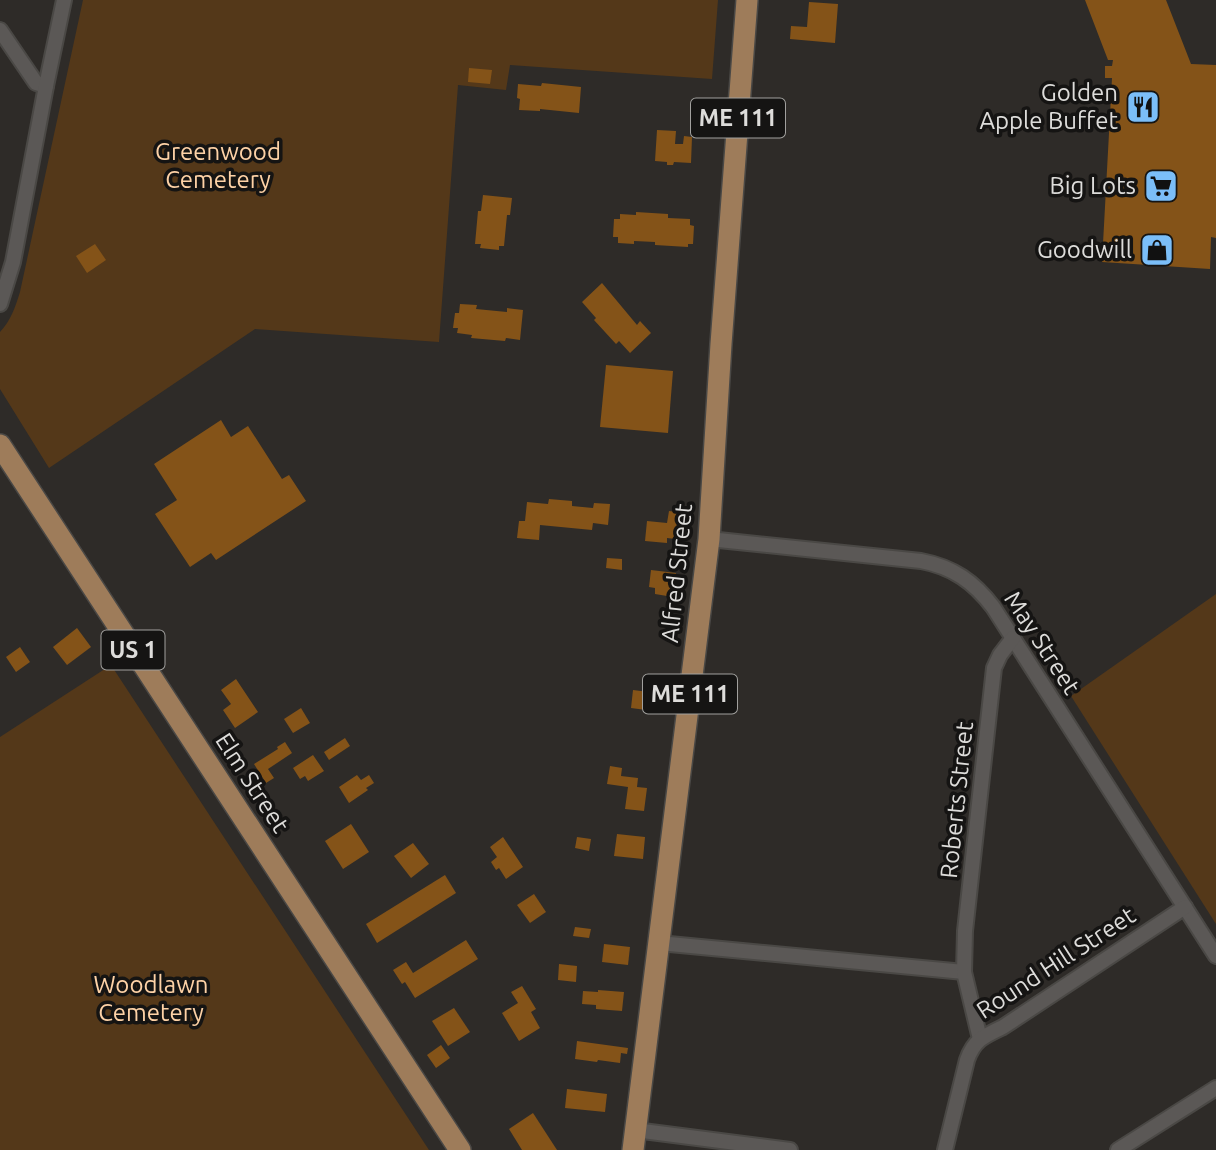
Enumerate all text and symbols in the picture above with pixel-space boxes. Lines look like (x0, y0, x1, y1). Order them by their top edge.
place label: Golden Apple Buffet (979, 79, 1119, 134)
restaurant icon: Golden Apple Buffet (1124, 88, 1162, 126)
road number: ME 111 (691, 99, 785, 138)
park label: Greenwood Cemetery (155, 138, 281, 193)
supermarket icon: Big Lots (1142, 167, 1180, 205)
place label: Big Lots (1050, 172, 1136, 199)
shop icon: Goodwill (1138, 231, 1176, 269)
place label: Goodwill (1037, 236, 1132, 263)
street label: Alfred Street (656, 501, 697, 644)
street label: May Street (999, 586, 1086, 700)
road number: US 1 (102, 630, 164, 670)
road number: ME 111 (643, 674, 737, 714)
street label: Roberts Street (935, 720, 978, 880)
street label: Elm Street (210, 728, 295, 838)
street label: Round Hill Street (971, 901, 1141, 1024)
park label: Woodlawn Cemetery (94, 971, 208, 1026)

